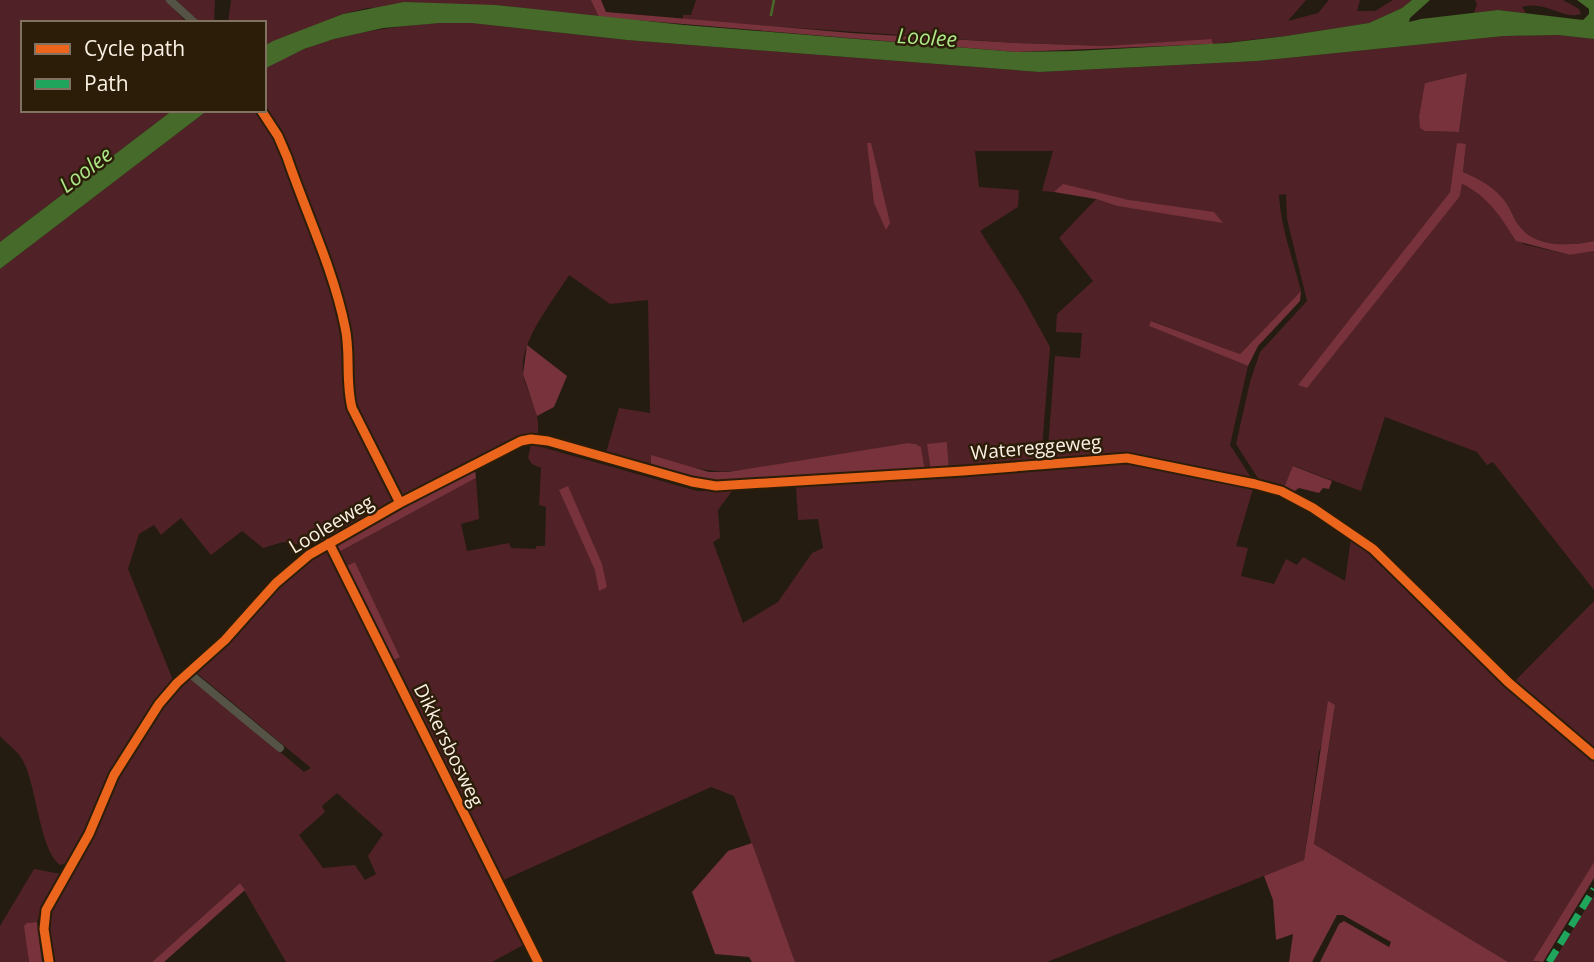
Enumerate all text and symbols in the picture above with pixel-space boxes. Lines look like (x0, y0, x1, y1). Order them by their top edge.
legend (21, 21, 266, 112)
water label: Loolee (896, 21, 958, 53)
text: Cycle path (84, 34, 185, 62)
text: Path (84, 69, 129, 97)
water label: Loolee (53, 140, 118, 198)
street label: Watereggeweg (970, 428, 1102, 466)
street label: Looleeweg (284, 488, 378, 560)
street label: Dikkersbosweg (408, 679, 490, 811)

